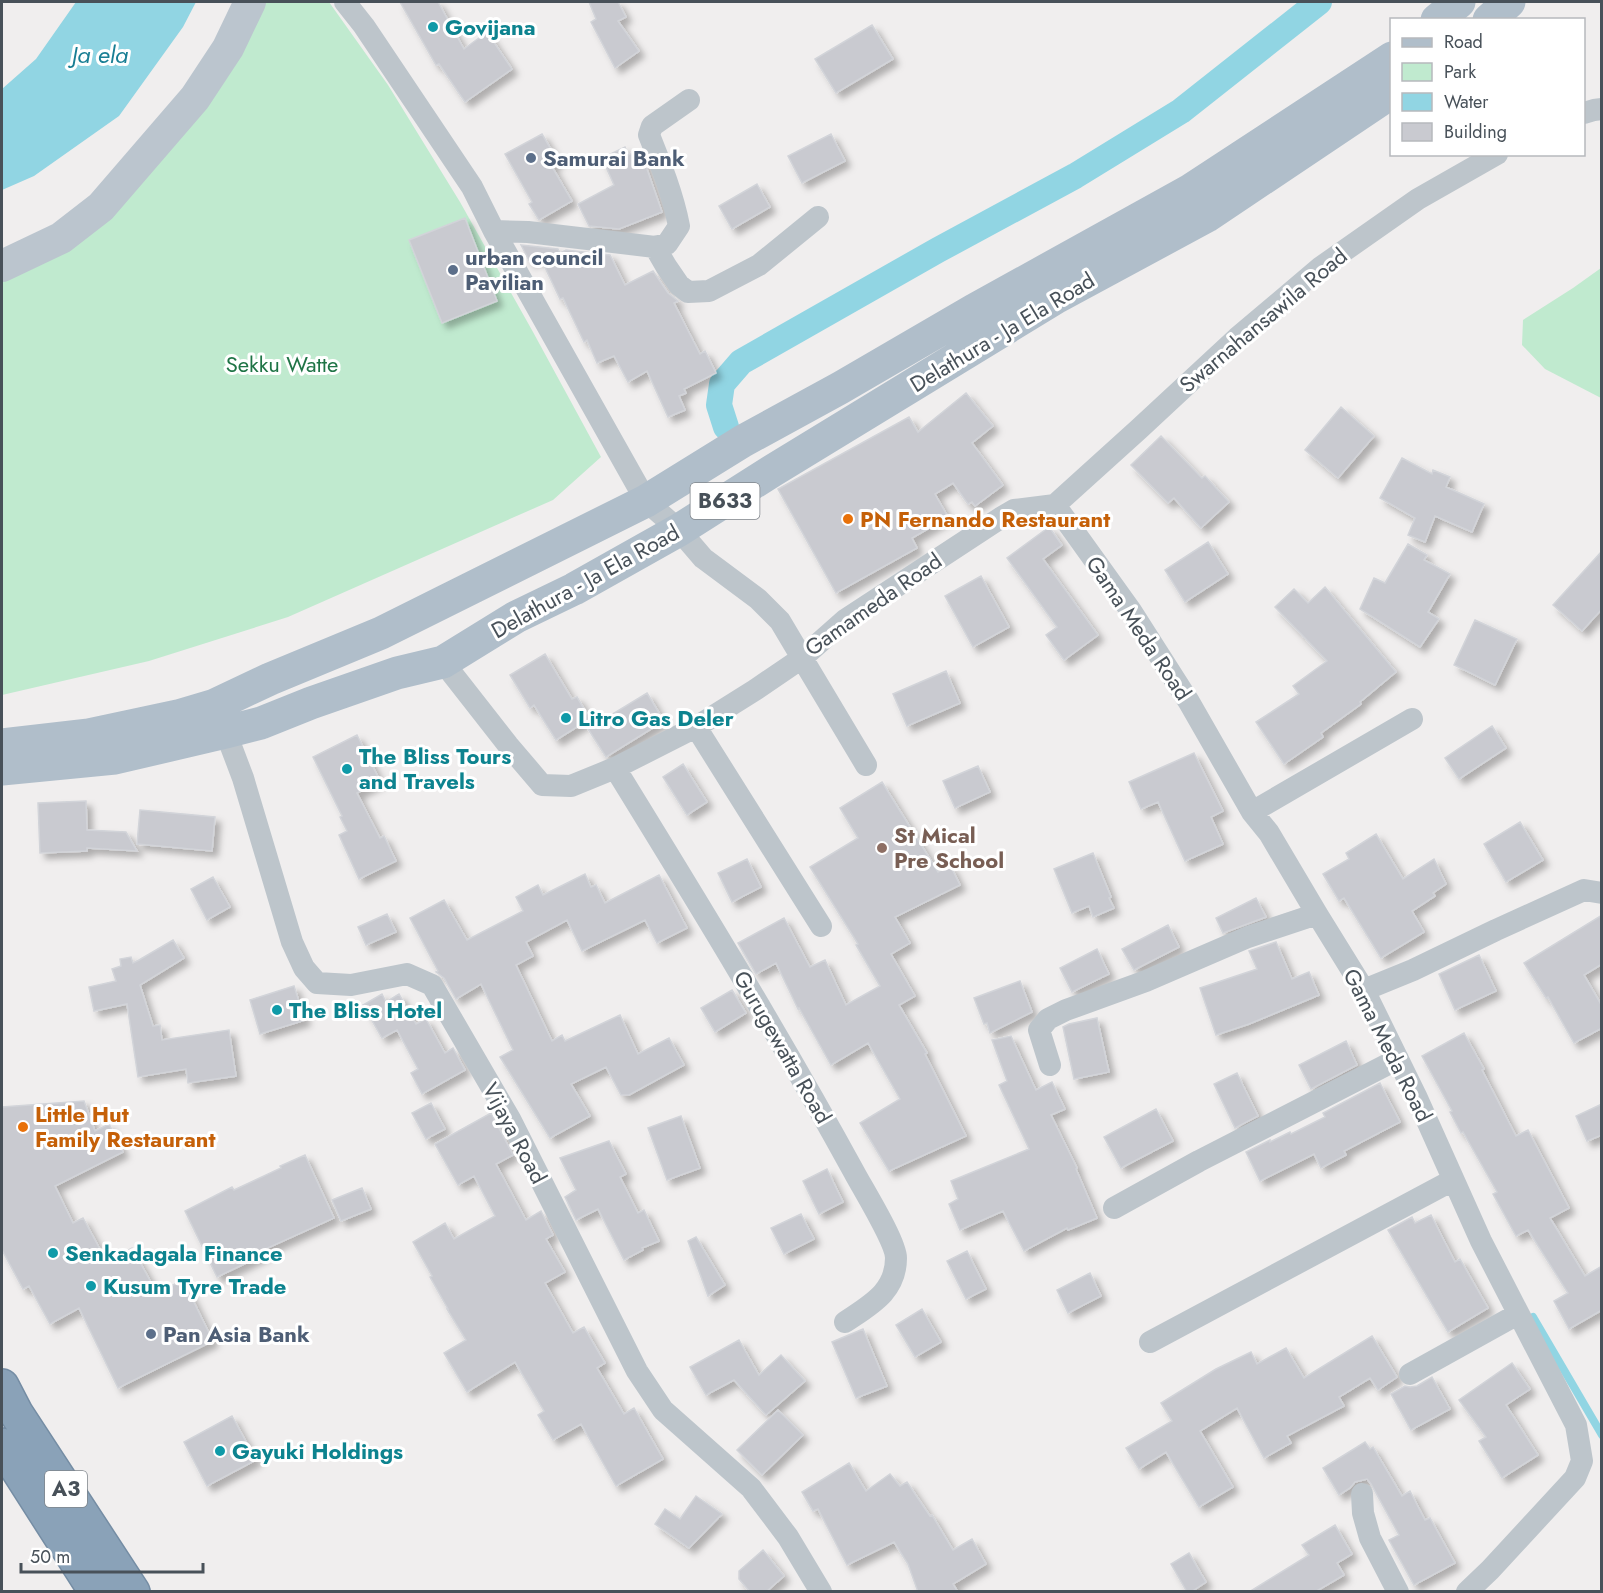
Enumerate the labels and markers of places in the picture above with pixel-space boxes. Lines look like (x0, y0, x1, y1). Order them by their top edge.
place label: Govijana (445, 11, 536, 43)
marker: Govijana (426, 20, 440, 34)
place label: Samurai Bank (543, 142, 685, 174)
marker: Samurai Bank (524, 151, 538, 165)
place label: urban council Pavilian (465, 241, 603, 298)
marker: urban council Pavilian (446, 263, 460, 277)
place label: PN Fernando Restaurant (860, 503, 1110, 535)
marker: PN Fernando Restaurant (841, 512, 855, 526)
place label: Litro Gas Deler (578, 702, 734, 734)
marker: Litro Gas Deler (559, 711, 573, 725)
place label: The Bliss Tours and Travels (359, 740, 511, 797)
marker: The Bliss Tours and Travels (340, 762, 354, 776)
place label: St Mical Pre School (894, 819, 1004, 876)
marker: St Mical Pre School (875, 841, 889, 855)
place label: The Bliss Hotel (289, 994, 442, 1026)
marker: The Bliss Hotel (270, 1003, 284, 1017)
place label: Little Hut Family Restaurant (35, 1098, 215, 1155)
marker: Little Hut Family Restaurant (16, 1120, 30, 1134)
place label: Senkadagala Finance (65, 1237, 283, 1269)
marker: Senkadagala Finance (46, 1246, 60, 1260)
place label: Kusum Tyre Trade (103, 1270, 286, 1302)
marker: Kusum Tyre Trade (84, 1279, 98, 1293)
place label: Pan Asia Bank (163, 1318, 310, 1350)
marker: Pan Asia Bank (144, 1327, 158, 1341)
place label: Gayuki Holdings (232, 1435, 403, 1467)
marker: Gayuki Holdings (213, 1444, 227, 1458)

